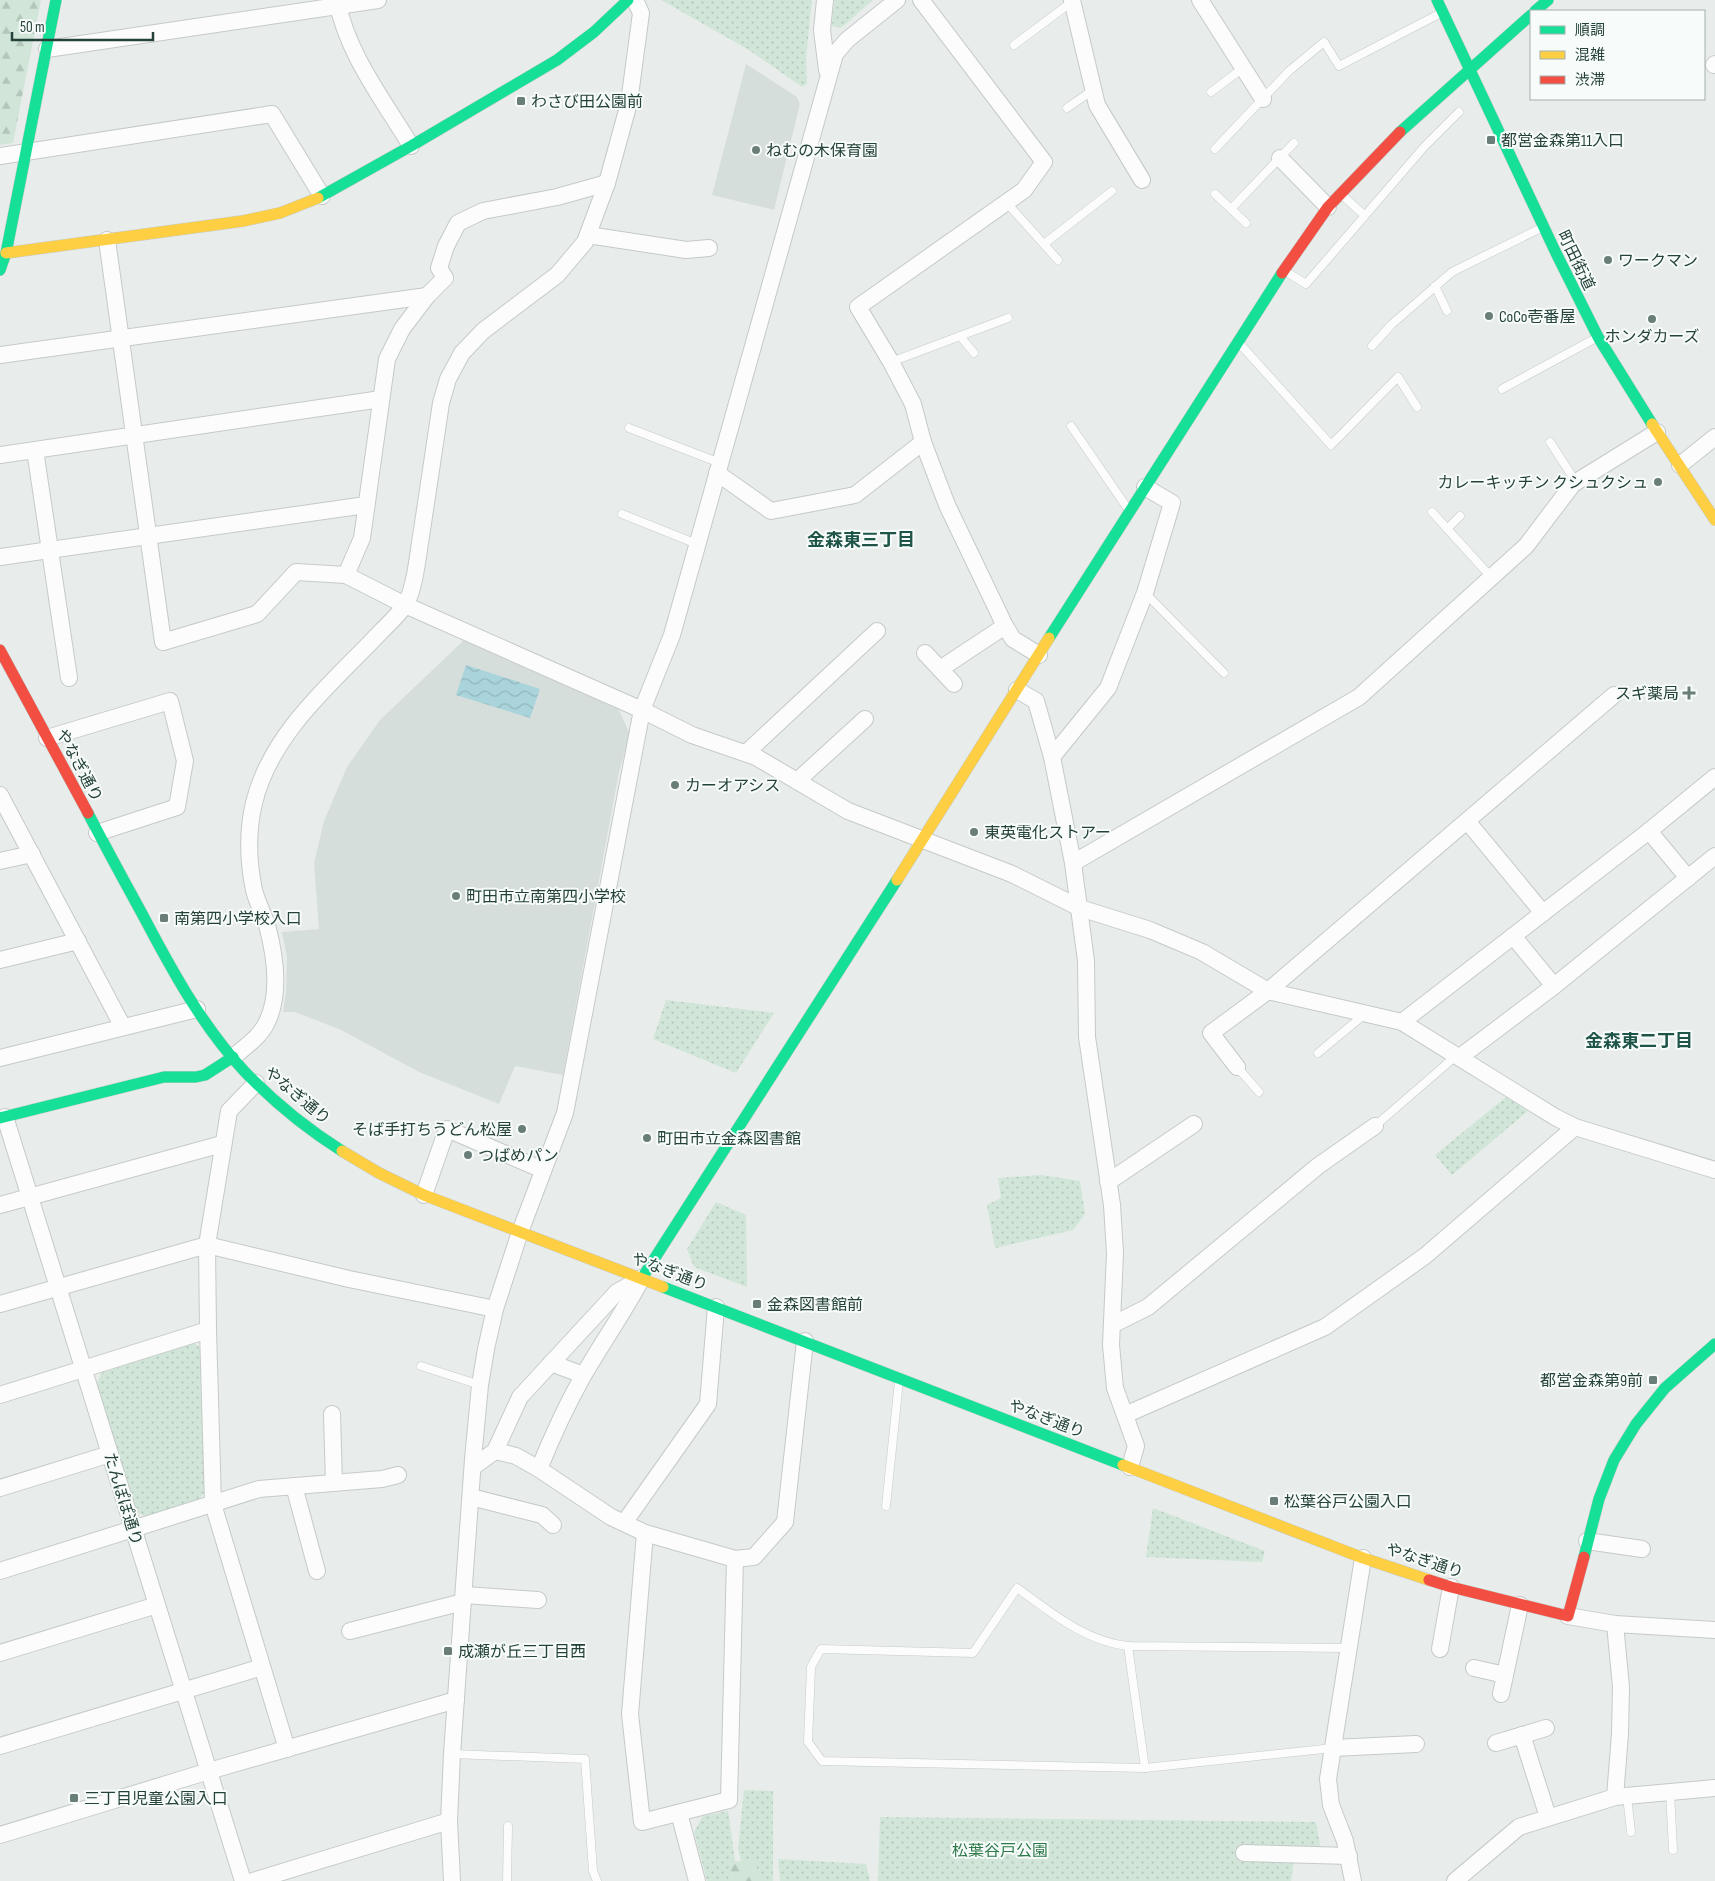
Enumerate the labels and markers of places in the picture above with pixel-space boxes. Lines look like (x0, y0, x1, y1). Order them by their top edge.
place label: わさび田公園前 (531, 93, 643, 112)
marker: わさび田公園前 (515, 95, 527, 107)
place label: 都営金森第11入口 (1501, 132, 1624, 151)
marker: 都営金森第11入口 (1485, 134, 1497, 146)
place label: ねむの木保育園 (766, 142, 878, 161)
marker: ねむの木保育園 (750, 144, 762, 156)
place label: ワークマン (1618, 252, 1698, 271)
marker: ワークマン (1602, 254, 1614, 266)
place label: CoCo壱番屋 (1499, 308, 1576, 327)
marker: CoCo壱番屋 (1483, 310, 1495, 322)
marker: ホンダカーズ (1646, 313, 1658, 325)
place label: ホンダカーズ (1604, 328, 1700, 347)
place label: カレーキッチン クシュクシュ (1437, 474, 1648, 493)
marker: カレーキッチン クシュクシュ (1652, 476, 1664, 488)
place label: スギ薬局 (1615, 685, 1679, 704)
marker: スギ薬局 (1683, 687, 1695, 699)
place label: カーオアシス (685, 777, 780, 796)
marker: カーオアシス (669, 779, 681, 791)
place label: 東英電化ストアー (984, 824, 1111, 843)
marker: 東英電化ストアー (968, 826, 980, 838)
place label: 町田市立南第四小学校 (466, 888, 626, 907)
marker: 町田市立南第四小学校 (450, 890, 462, 902)
place label: 南第四小学校入口 (174, 910, 302, 929)
marker: 南第四小学校入口 (158, 912, 170, 924)
place label: そば手打ちうどん松屋 (352, 1121, 512, 1140)
marker: そば手打ちうどん松屋 (516, 1123, 528, 1135)
place label: 町田市立金森図書館 (657, 1130, 801, 1149)
marker: 町田市立金森図書館 (641, 1132, 653, 1144)
place label: つばめパン (478, 1147, 559, 1166)
marker: つばめパン (462, 1149, 474, 1161)
place label: 金森図書館前 (767, 1296, 863, 1315)
marker: 金森図書館前 (751, 1298, 763, 1310)
place label: 都営金森第9前 (1540, 1372, 1643, 1391)
marker: 都営金森第9前 (1647, 1374, 1659, 1386)
place label: 松葉谷戸公園入口 (1284, 1493, 1412, 1512)
marker: 松葉谷戸公園入口 (1268, 1495, 1280, 1507)
place label: 成瀬が丘三丁目西 (458, 1643, 586, 1662)
marker: 成瀬が丘三丁目西 (442, 1645, 454, 1657)
place label: 三丁目児童公園入口 (84, 1790, 228, 1809)
marker: 三丁目児童公園入口 (68, 1792, 80, 1804)

